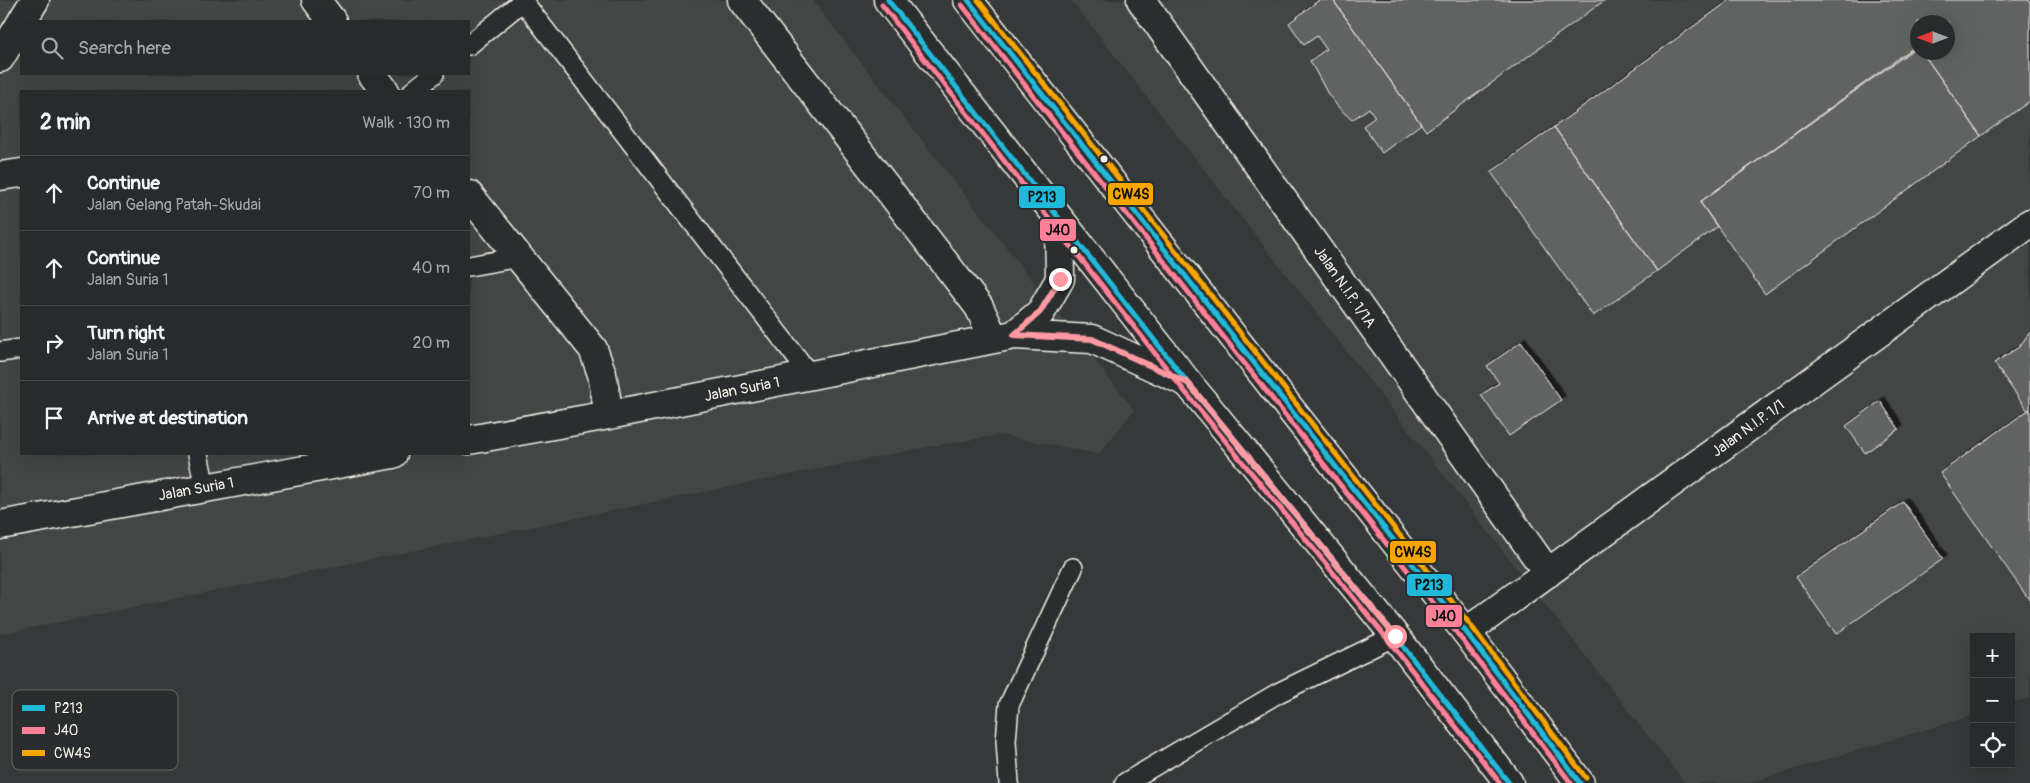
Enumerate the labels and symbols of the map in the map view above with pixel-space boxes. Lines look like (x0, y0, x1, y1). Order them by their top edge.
north arrow (1910, 15, 1955, 60)
unlabelled marker (1099, 154, 1109, 164)
line badge: CW4S (1107, 182, 1154, 206)
line badge: P213 (1018, 185, 1066, 209)
text: CW4S (1113, 186, 1149, 203)
text: P213 (1028, 189, 1057, 206)
line badge: J40 (1039, 218, 1077, 242)
text: J40 (1046, 222, 1071, 239)
street label: Jalan N.I.P. 1/1A (1309, 243, 1380, 332)
unlabelled marker (1069, 245, 1079, 255)
route end (1049, 268, 1072, 291)
street label: Jalan Suria 1 (703, 373, 781, 406)
street label: Jalan N.I.P. 1/1 (1708, 396, 1788, 461)
street label: Jalan Suria 1 (157, 474, 235, 505)
line badge: CW4S (1389, 540, 1437, 564)
text: CW4S (1395, 544, 1431, 561)
line badge: P213 (1406, 573, 1453, 597)
text: P213 (1415, 577, 1444, 594)
line badge: J40 (1425, 604, 1463, 628)
text: J40 (1432, 608, 1457, 625)
route start (1384, 625, 1407, 648)
legend (12, 690, 178, 770)
text: P213 (54, 700, 83, 717)
text: J40 (54, 722, 78, 739)
text: CW4S (54, 745, 91, 762)

